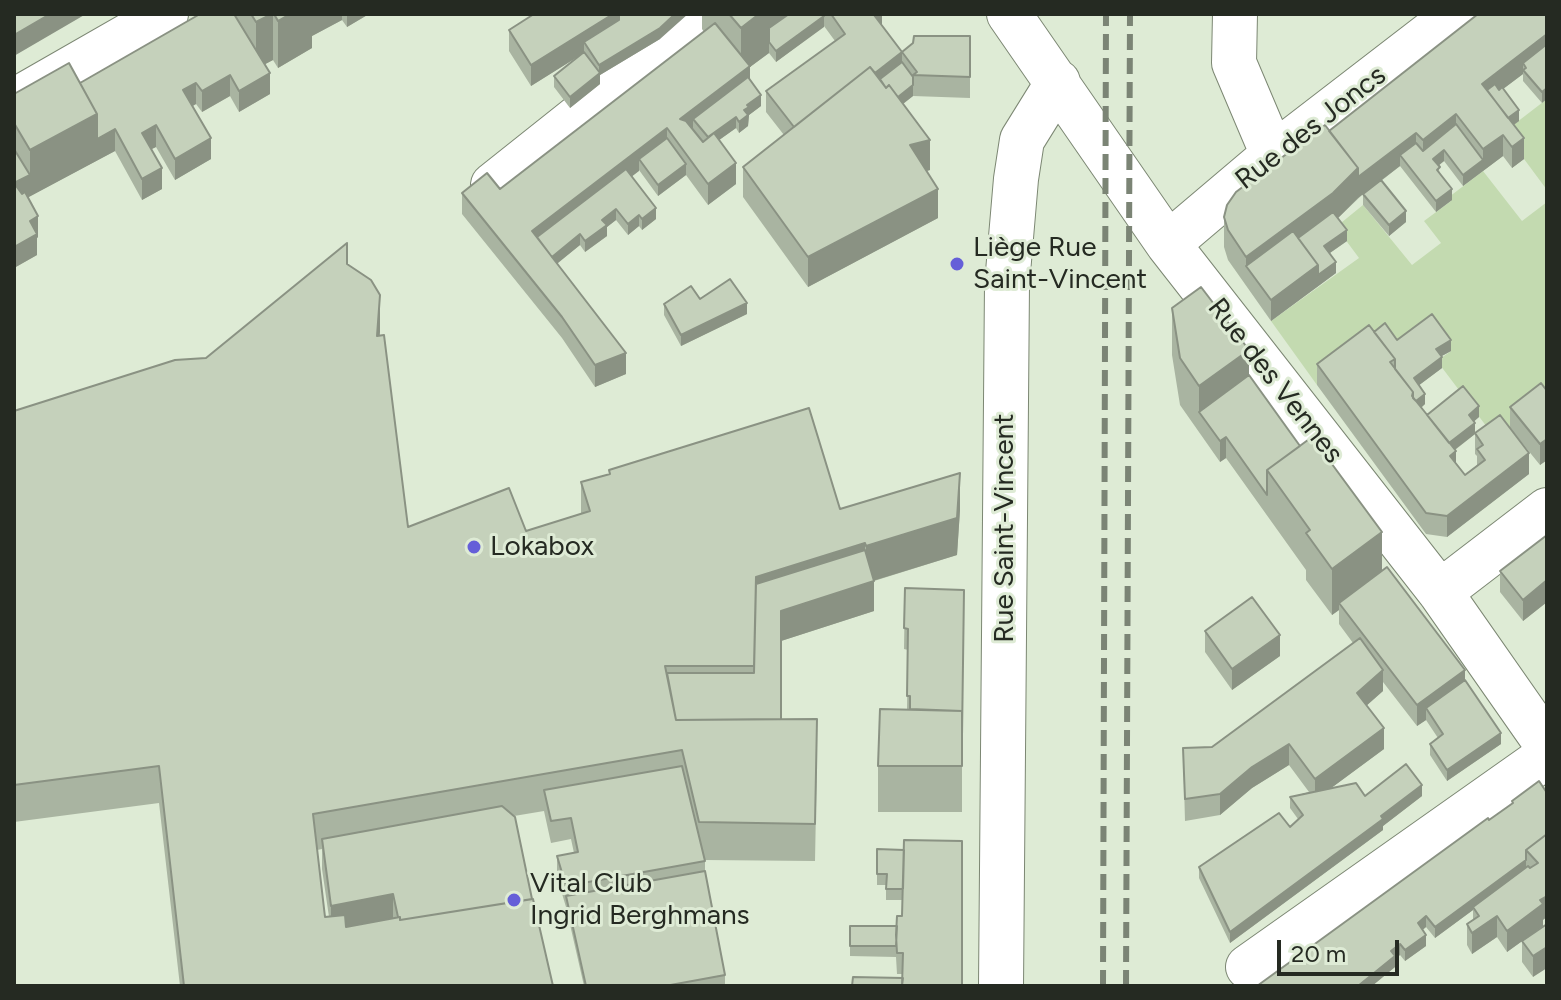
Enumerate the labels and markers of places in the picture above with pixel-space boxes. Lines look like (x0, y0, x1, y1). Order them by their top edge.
place label: Liège Rue Saint-Vincent (973, 231, 1147, 297)
marker: Liège Rue Saint-Vincent (948, 255, 966, 273)
place label: Lokabox (490, 530, 594, 564)
marker: Lokabox (465, 538, 483, 556)
place label: Vital Club Ingrid Berghmans (530, 867, 750, 933)
marker: Vital Club Ingrid Berghmans (505, 891, 523, 909)

